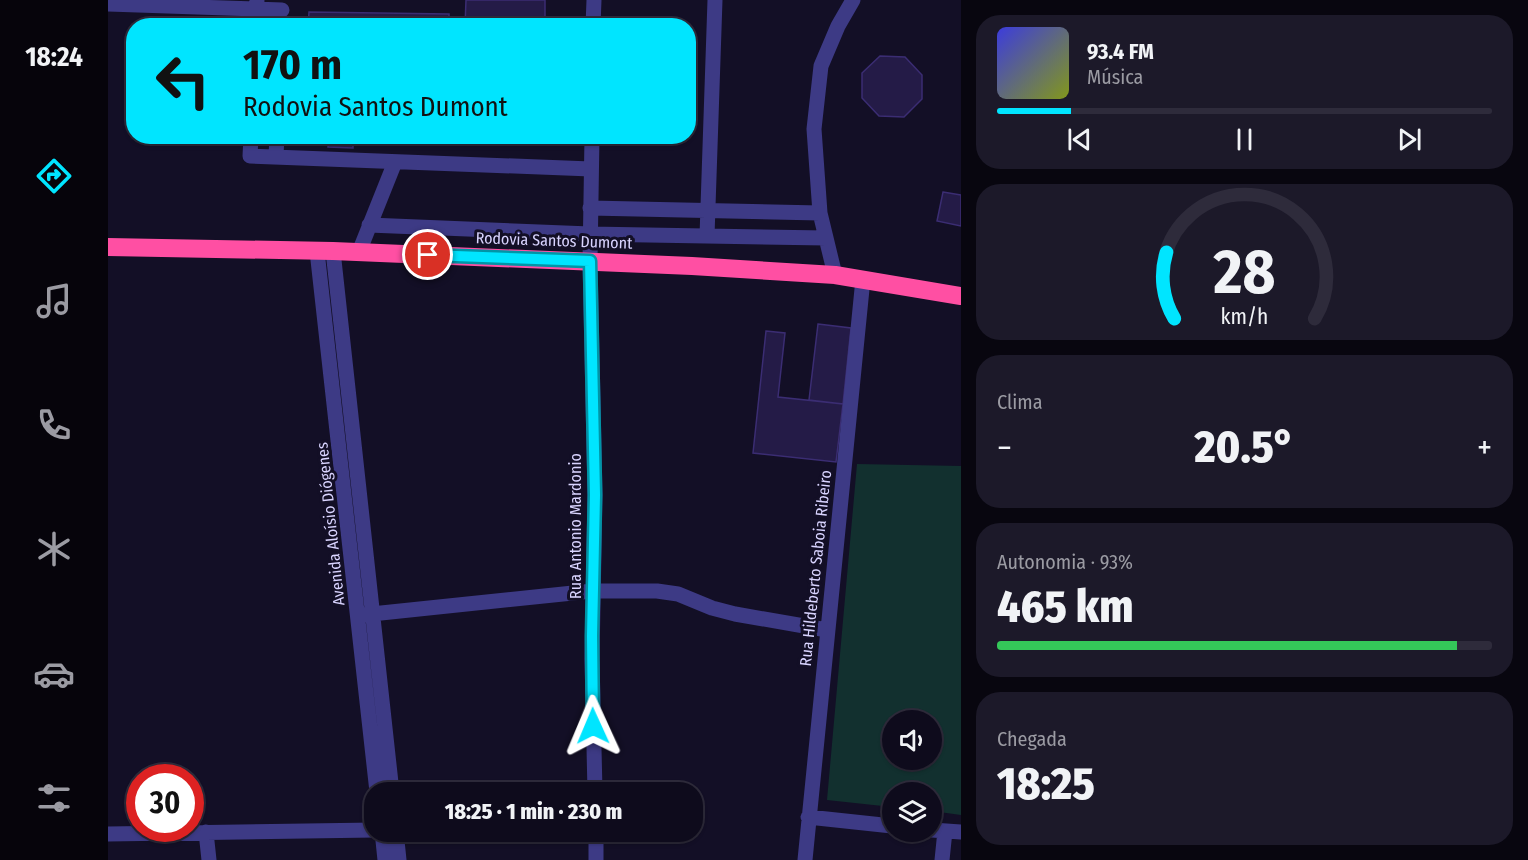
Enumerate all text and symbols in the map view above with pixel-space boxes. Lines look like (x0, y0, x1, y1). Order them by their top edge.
text: 93.4 FM (1087, 38, 1154, 65)
text: 170 m (243, 40, 342, 90)
text: 18:24 (25, 41, 83, 73)
icon: left (144, 42, 222, 120)
text: Música (1087, 65, 1143, 89)
text: Rodovia Santos Dumont (243, 91, 508, 123)
icon: previous (1063, 123, 1096, 156)
icon: pause (1228, 123, 1261, 156)
icon: next (1393, 123, 1426, 156)
icon: directions (33, 155, 75, 197)
street label: Rodovia Santos Dumont (475, 228, 633, 253)
pin (402, 229, 453, 280)
text: 28 (1213, 235, 1275, 310)
icon: arrive (411, 238, 444, 271)
icon: music (33, 280, 75, 322)
text: km/h (1221, 304, 1268, 330)
text: Clima (997, 390, 1042, 414)
icon: phone (33, 404, 75, 446)
text: 20.5° (1194, 420, 1294, 474)
text: − (997, 428, 1012, 468)
text: + (1477, 428, 1492, 468)
street label: Avenida Aloísio Diógenes (312, 441, 349, 607)
street label: Rua Antonio Mardonio (566, 453, 585, 599)
street label: Rua Hildeberto Saboia Ribeiro (796, 469, 835, 667)
icon: climate (33, 528, 75, 570)
text: Autonomia · 93% (997, 550, 1133, 574)
text: 465 km (997, 580, 1134, 634)
icon: car (33, 653, 75, 695)
position arrow (561, 694, 625, 758)
map controls (882, 710, 942, 842)
button: sound (882, 710, 942, 770)
text: Chegada (997, 727, 1067, 751)
text: 18:25 (997, 757, 1095, 811)
speed limit sign: 30 (126, 764, 204, 842)
icon: filters (33, 777, 75, 819)
button: layers (882, 782, 942, 842)
text: 18:25 · 1 min · 230 m (445, 798, 622, 825)

